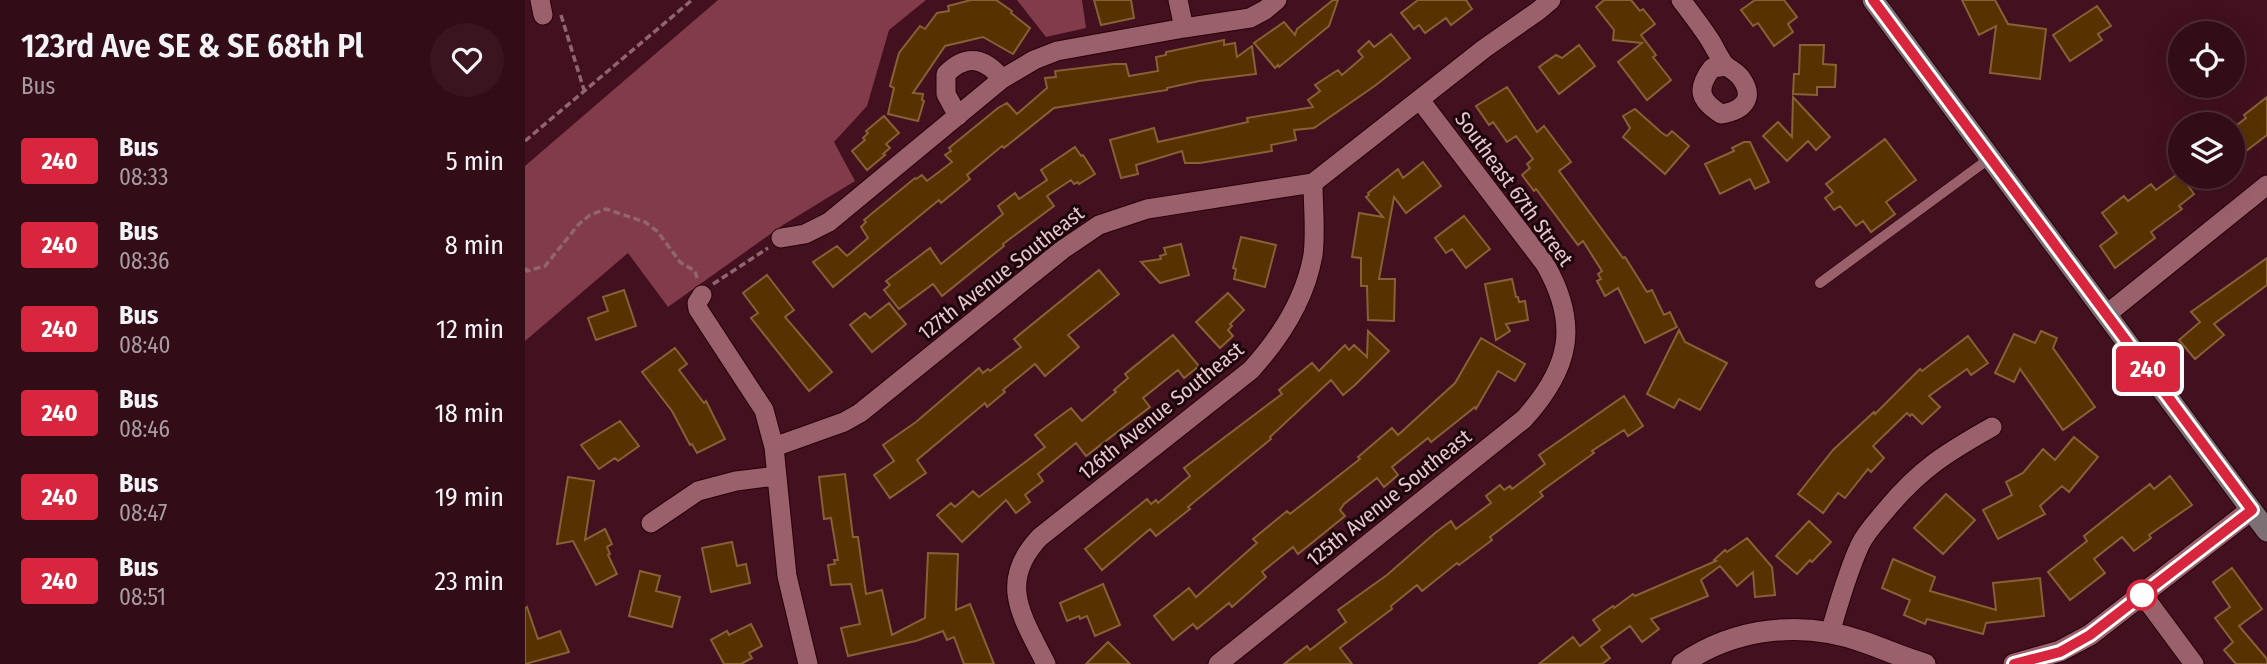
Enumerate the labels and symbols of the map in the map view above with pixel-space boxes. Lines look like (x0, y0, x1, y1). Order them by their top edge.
street label: Southeast 67th Street (1449, 107, 1579, 271)
street label: 127th Avenue Southeast (913, 200, 1089, 346)
street label: 126th Avenue Southeast (1073, 336, 1249, 486)
line badge: 240 (2108, 346, 2188, 392)
street label: 125th Avenue Southeast (1301, 424, 1477, 572)
unlabelled marker (2127, 580, 2157, 610)

